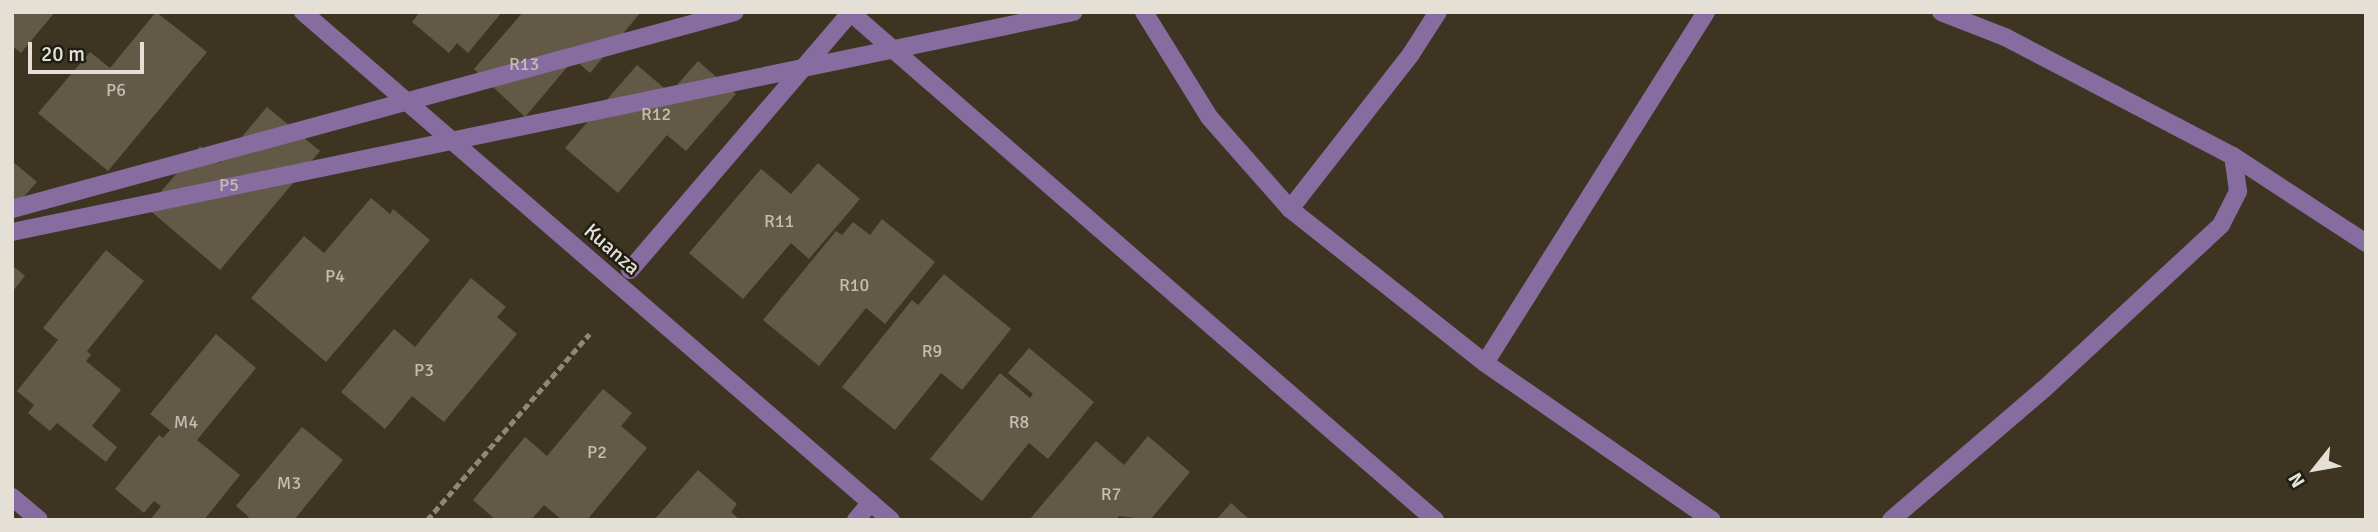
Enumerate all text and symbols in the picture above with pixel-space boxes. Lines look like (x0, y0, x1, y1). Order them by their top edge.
scale bar (32, 28, 147, 72)
text: 20 m (41, 41, 85, 67)
house number: R13 (509, 53, 539, 75)
house number: P6 (106, 79, 126, 101)
house number: R12 (641, 103, 671, 125)
house number: P5 (219, 174, 239, 196)
house number: R11 (764, 210, 794, 232)
street label: Kuanza (579, 218, 645, 280)
house number: P4 (325, 265, 345, 287)
house number: R10 (839, 274, 869, 296)
house number: R9 (922, 340, 942, 362)
house number: P3 (414, 359, 434, 381)
house number: M4 (174, 411, 198, 433)
house number: R8 (1009, 411, 1029, 433)
north arrow (2280, 434, 2350, 504)
house number: P2 (587, 441, 607, 463)
text: N (2283, 468, 2311, 492)
house number: M3 (277, 472, 301, 494)
house number: R7 (1101, 483, 1121, 505)

